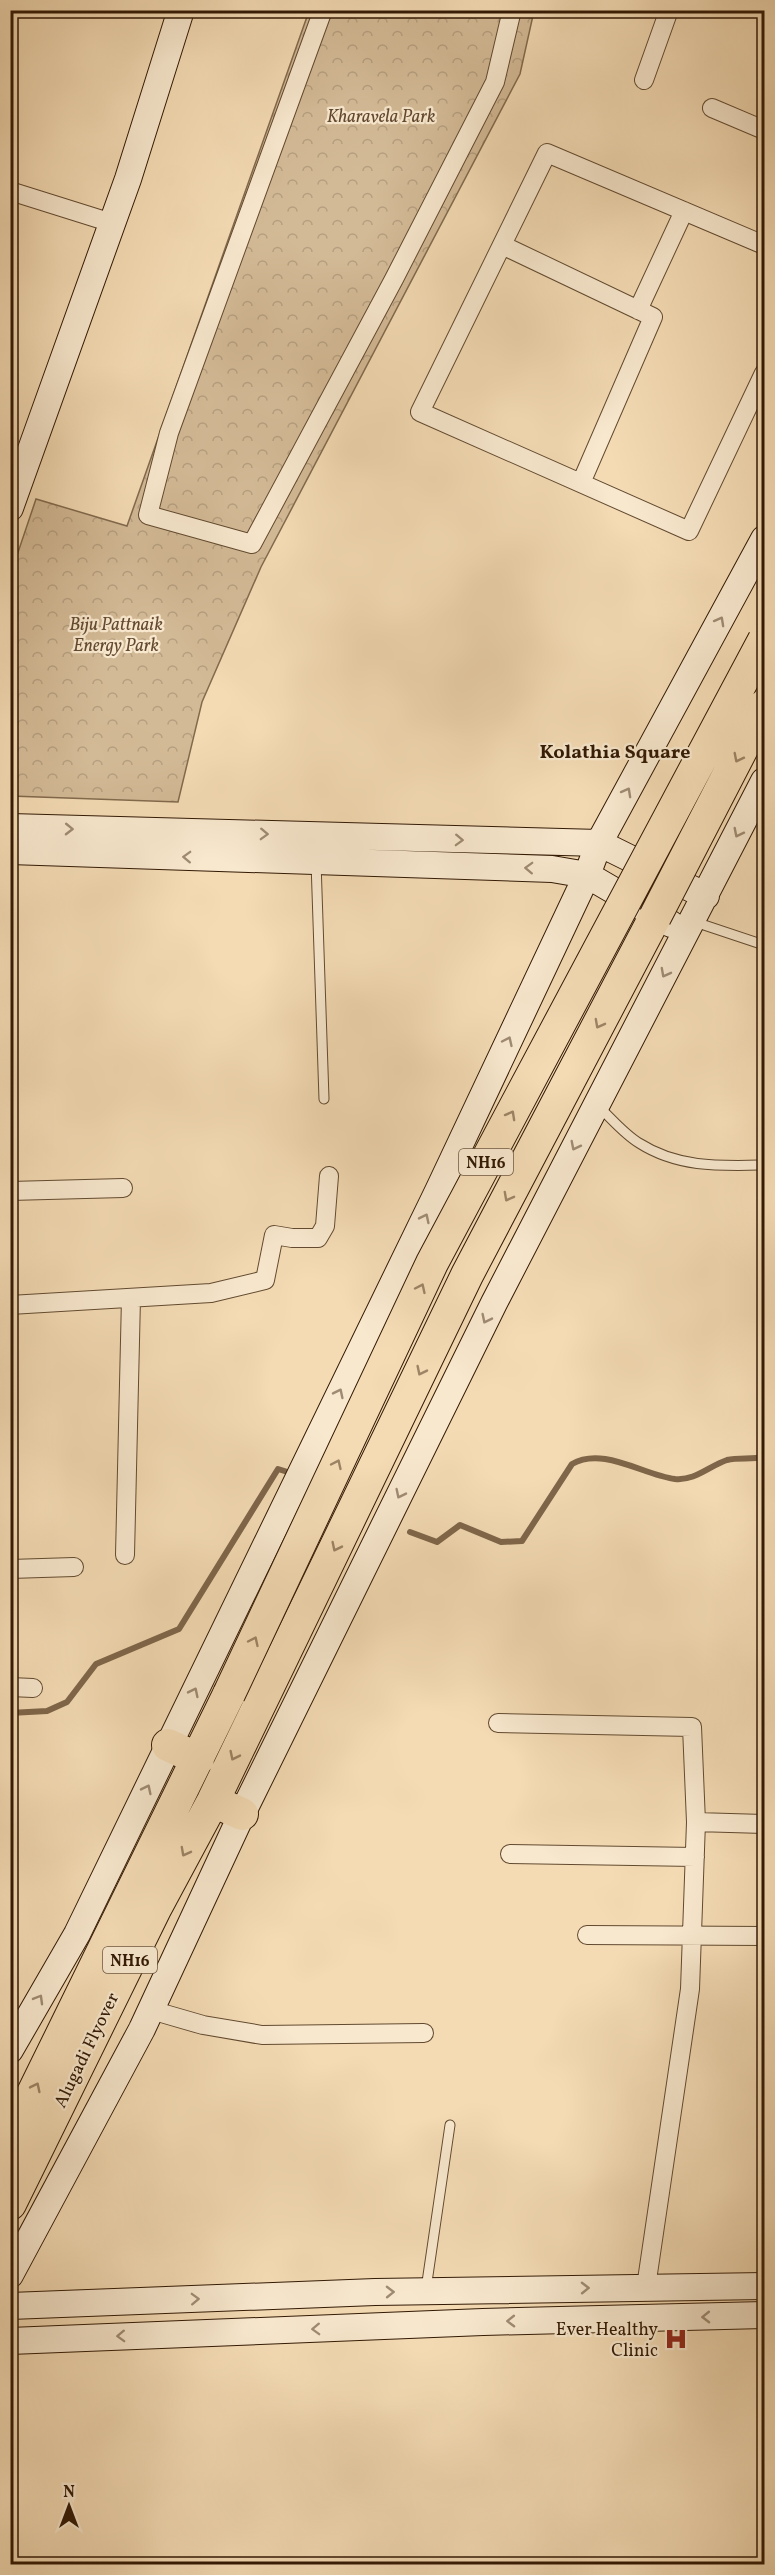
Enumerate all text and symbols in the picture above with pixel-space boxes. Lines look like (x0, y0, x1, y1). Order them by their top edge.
park label: Kharavela Park (327, 105, 435, 130)
park label: Biju Pattnaik Energy Park (69, 613, 163, 659)
one-way arrow (713, 616, 724, 627)
district label: Kolathia Square (539, 739, 691, 767)
one-way arrow (733, 752, 745, 763)
one-way arrow (620, 788, 631, 798)
one-way arrow (64, 823, 73, 835)
one-way arrow (734, 826, 745, 837)
one-way arrow (259, 828, 268, 841)
one-way arrow (454, 833, 463, 846)
one-way arrow (183, 851, 192, 864)
one-way arrow (524, 862, 533, 875)
one-way arrow (661, 967, 672, 977)
one-way arrow (595, 1018, 606, 1029)
one-way arrow (501, 1037, 513, 1048)
one-way arrow (504, 1111, 515, 1122)
one-way arrow (571, 1139, 582, 1150)
road number: NH16 (459, 1149, 513, 1175)
one-way arrow (504, 1191, 515, 1201)
one-way arrow (418, 1213, 430, 1224)
one-way arrow (413, 1284, 425, 1295)
one-way arrow (482, 1313, 493, 1324)
one-way arrow (416, 1365, 428, 1376)
one-way arrow (332, 1388, 344, 1399)
one-way arrow (330, 1460, 342, 1471)
one-way arrow (396, 1488, 407, 1499)
one-way arrow (331, 1540, 343, 1551)
one-way arrow (246, 1636, 258, 1647)
one-way arrow (186, 1688, 198, 1699)
one-way arrow (230, 1749, 242, 1760)
one-way arrow (140, 1784, 152, 1795)
one-way arrow (180, 1846, 192, 1857)
road number: NH16 (103, 1947, 157, 1973)
street label: Alugadi Flyover (49, 1988, 126, 2112)
one-way arrow (32, 1995, 44, 2006)
one-way arrow (29, 2083, 40, 2094)
one-way arrow (580, 2282, 589, 2295)
one-way arrow (385, 2286, 394, 2298)
one-way arrow (190, 2293, 199, 2306)
one-way arrow (702, 2310, 711, 2323)
one-way arrow (507, 2315, 516, 2328)
place label: Ever Healthy Clinic (556, 2318, 658, 2364)
one-way arrow (312, 2322, 321, 2335)
hospital icon: Ever Healthy Clinic (663, 2326, 689, 2352)
one-way arrow (117, 2330, 126, 2343)
north arrow (39, 2476, 99, 2536)
text: N (63, 2482, 75, 2504)

